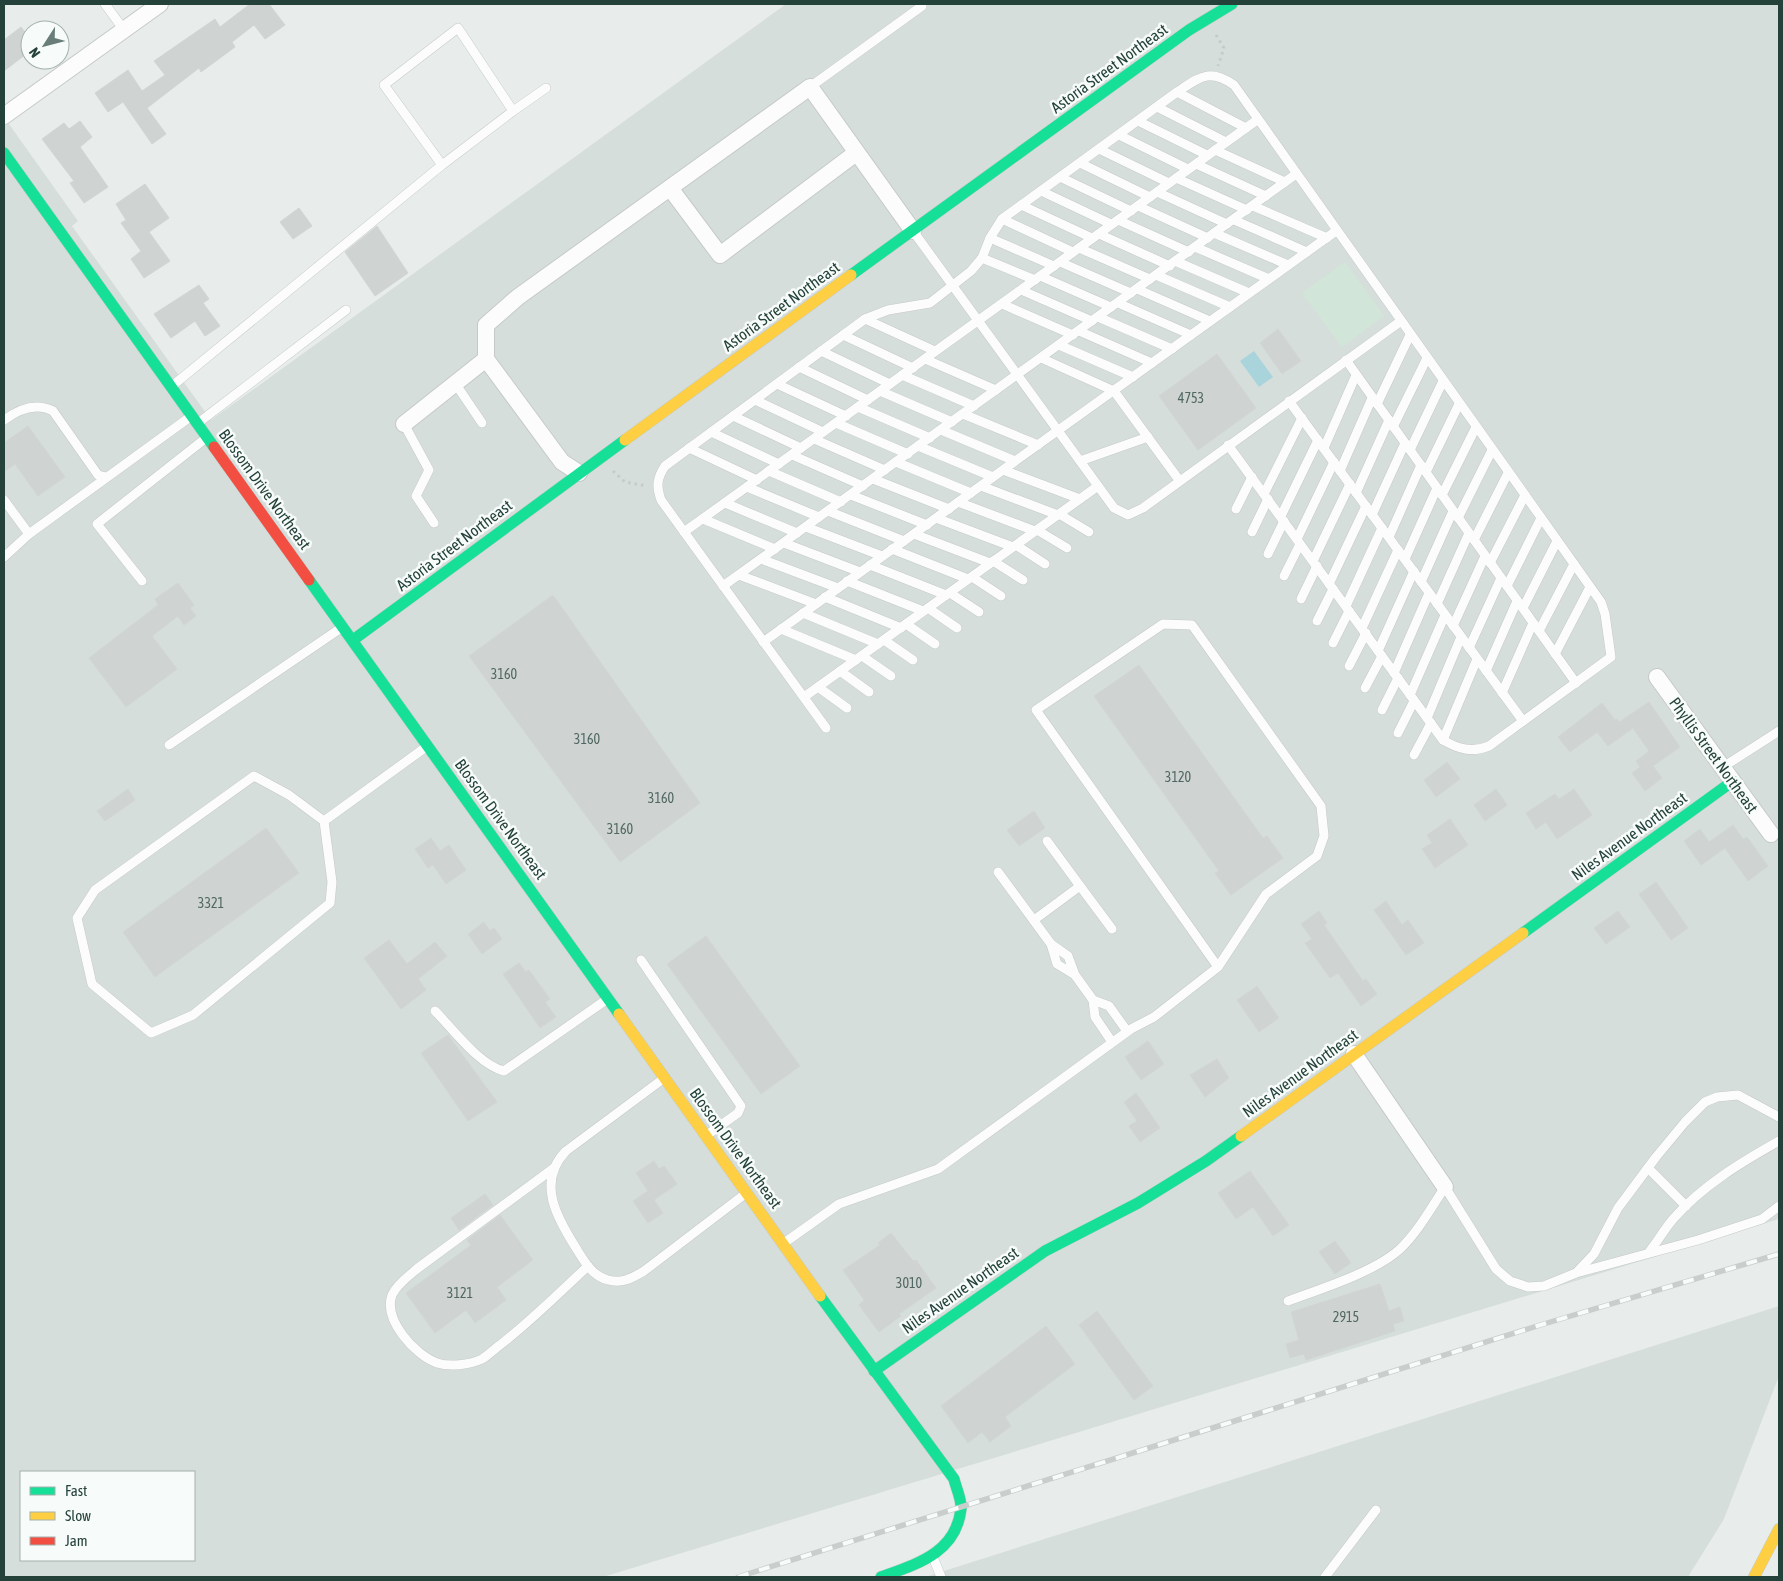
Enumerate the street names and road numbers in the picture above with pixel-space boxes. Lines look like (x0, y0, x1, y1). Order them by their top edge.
street label: Astoria Street Northeast (1047, 19, 1171, 116)
street label: Astoria Street Northeast (719, 257, 843, 354)
street label: Blossom Drive Northeast (215, 426, 315, 553)
street label: Astoria Street Northeast (393, 496, 515, 594)
street label: Phyllis Street Northeast (1665, 694, 1762, 817)
street label: Blossom Drive Northeast (451, 756, 551, 883)
street label: Niles Avenue Northeast (1568, 788, 1690, 884)
street label: Niles Avenue Northeast (1239, 1025, 1361, 1121)
street label: Blossom Drive Northeast (686, 1085, 786, 1212)
street label: Niles Avenue Northeast (898, 1243, 1022, 1337)

